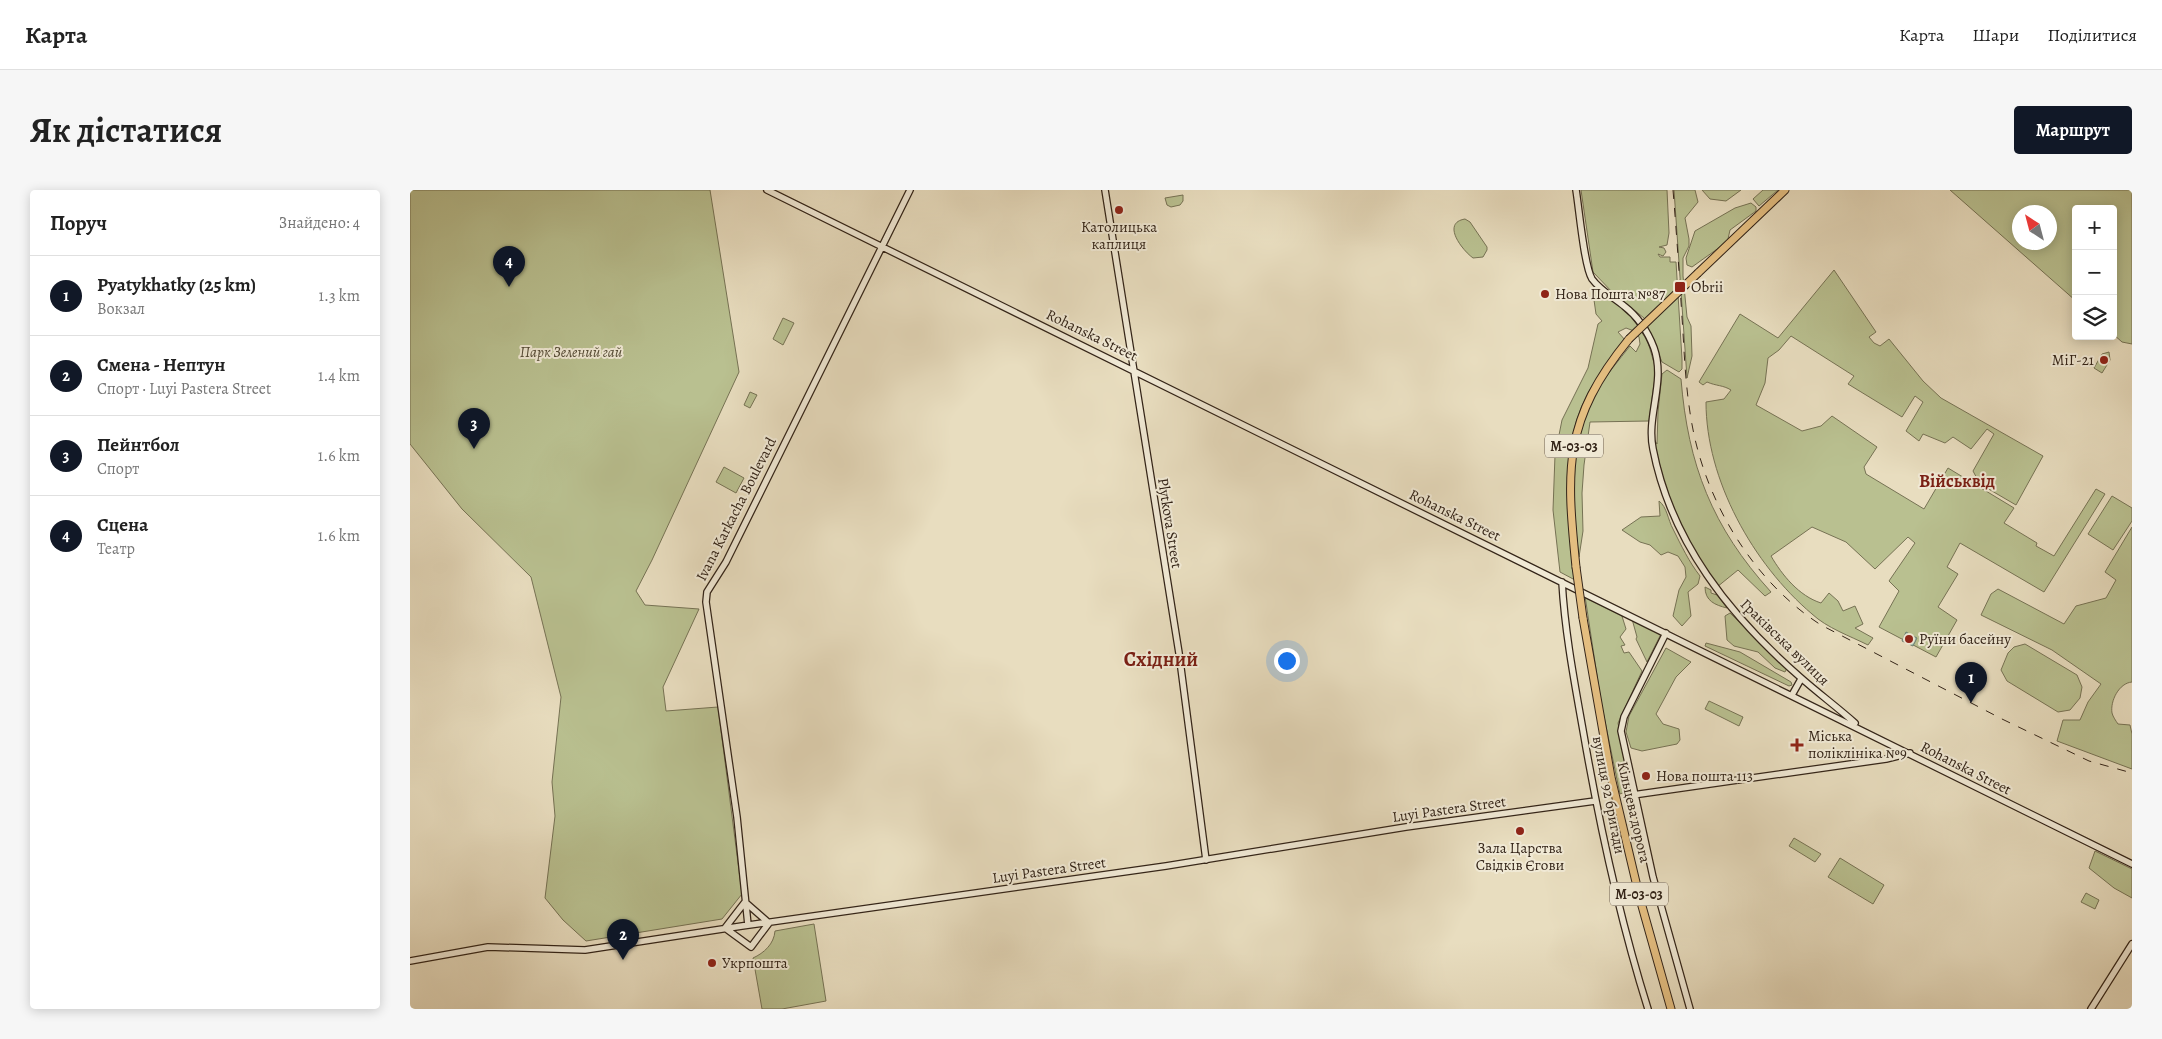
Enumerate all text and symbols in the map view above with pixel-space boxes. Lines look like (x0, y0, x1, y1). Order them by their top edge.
text: Карта (25, 19, 87, 51)
text: Карта (1899, 23, 1944, 47)
text: Шари (1972, 23, 2019, 47)
text: Поділитися (2047, 23, 2137, 47)
text: Як дістатися (30, 106, 222, 154)
button: Маршрут (2014, 106, 2132, 154)
marker: Католицька каплиця (1113, 204, 1125, 216)
north arrow (2012, 205, 2057, 250)
map controls (2072, 205, 2117, 340)
button: + (2072, 205, 2117, 250)
text: Поруч (50, 209, 107, 237)
text: Знайдено: 4 (279, 212, 360, 234)
place label: Католицька каплиця (1081, 217, 1157, 254)
pin: 4 (493, 246, 525, 287)
button: − (2072, 250, 2117, 295)
text: Pyatykhatky (25 km) (97, 272, 256, 298)
place label: Obrii (1691, 277, 1723, 297)
marker: Obrii (1673, 280, 1687, 294)
place label: Нова Пошта №87 (1555, 284, 1666, 304)
text: 1 (63, 285, 69, 307)
text: 1.3 km (319, 285, 360, 307)
marker: Нова Пошта №87 (1539, 288, 1551, 300)
button: layers (2072, 295, 2117, 340)
text: Вокзал (97, 298, 145, 320)
street label: Rohanska Street (1043, 304, 1141, 366)
park label: Парк Зелений гай (520, 342, 623, 362)
place label: МіГ-21 (2052, 350, 2094, 370)
text: Смена - Нептун (97, 352, 225, 378)
marker: МіГ-21 (2098, 354, 2110, 366)
text: 2 (62, 365, 70, 387)
text: 1.4 km (318, 365, 360, 387)
text: Спорт · Luyi Pastera Street (97, 378, 271, 400)
pin: 3 (458, 408, 490, 449)
text: Пейнтбол (97, 432, 180, 458)
street label: Ivana Karkacha Boulevard (691, 433, 781, 584)
road number: М-03-03 (1545, 435, 1603, 458)
text: 3 (63, 445, 69, 467)
text: 1.6 km (318, 445, 360, 467)
text: Спорт (97, 458, 139, 480)
district label: Військвід (1919, 469, 1995, 493)
street label: Plytkova Street (1153, 476, 1187, 570)
street label: Rohanska Street (1406, 484, 1504, 546)
text: Сцена (97, 512, 148, 538)
text: 4 (62, 525, 70, 547)
text: 1.6 km (318, 525, 360, 547)
text: Театр (97, 538, 135, 560)
street label: Граківська вулиця (1736, 594, 1834, 690)
place label: Руїни басейну (1919, 629, 2011, 649)
marker: Руїни басейну (1903, 633, 1915, 645)
district label: Східний (1124, 646, 1198, 673)
your location (1274, 648, 1300, 674)
pin: 1 (1955, 662, 1987, 703)
place label: Міська поліклініка №9 (1808, 726, 1907, 763)
street label: вулиця 92 бригади (1588, 734, 1630, 856)
street label: Rohanska Street (1917, 737, 2015, 800)
marker: Міська поліклініка №9 (1790, 738, 1804, 752)
street label: Кільцева дорога (1613, 759, 1655, 865)
place label: Нова пошта 113 (1656, 766, 1753, 786)
marker: Нова пошта 113 (1640, 770, 1652, 782)
street label: Luyi Pastera Street (1391, 791, 1507, 827)
marker: Зала Царства Свідків Єгови (1514, 825, 1526, 837)
place label: Зала Царства Свідків Єгови (1476, 838, 1565, 875)
street label: Luyi Pastera Street (991, 852, 1107, 888)
road number: М-03-03 (1610, 882, 1668, 906)
pin: 2 (607, 919, 639, 960)
place label: Укрпошта (722, 953, 788, 973)
marker: Укрпошта (706, 957, 718, 969)

